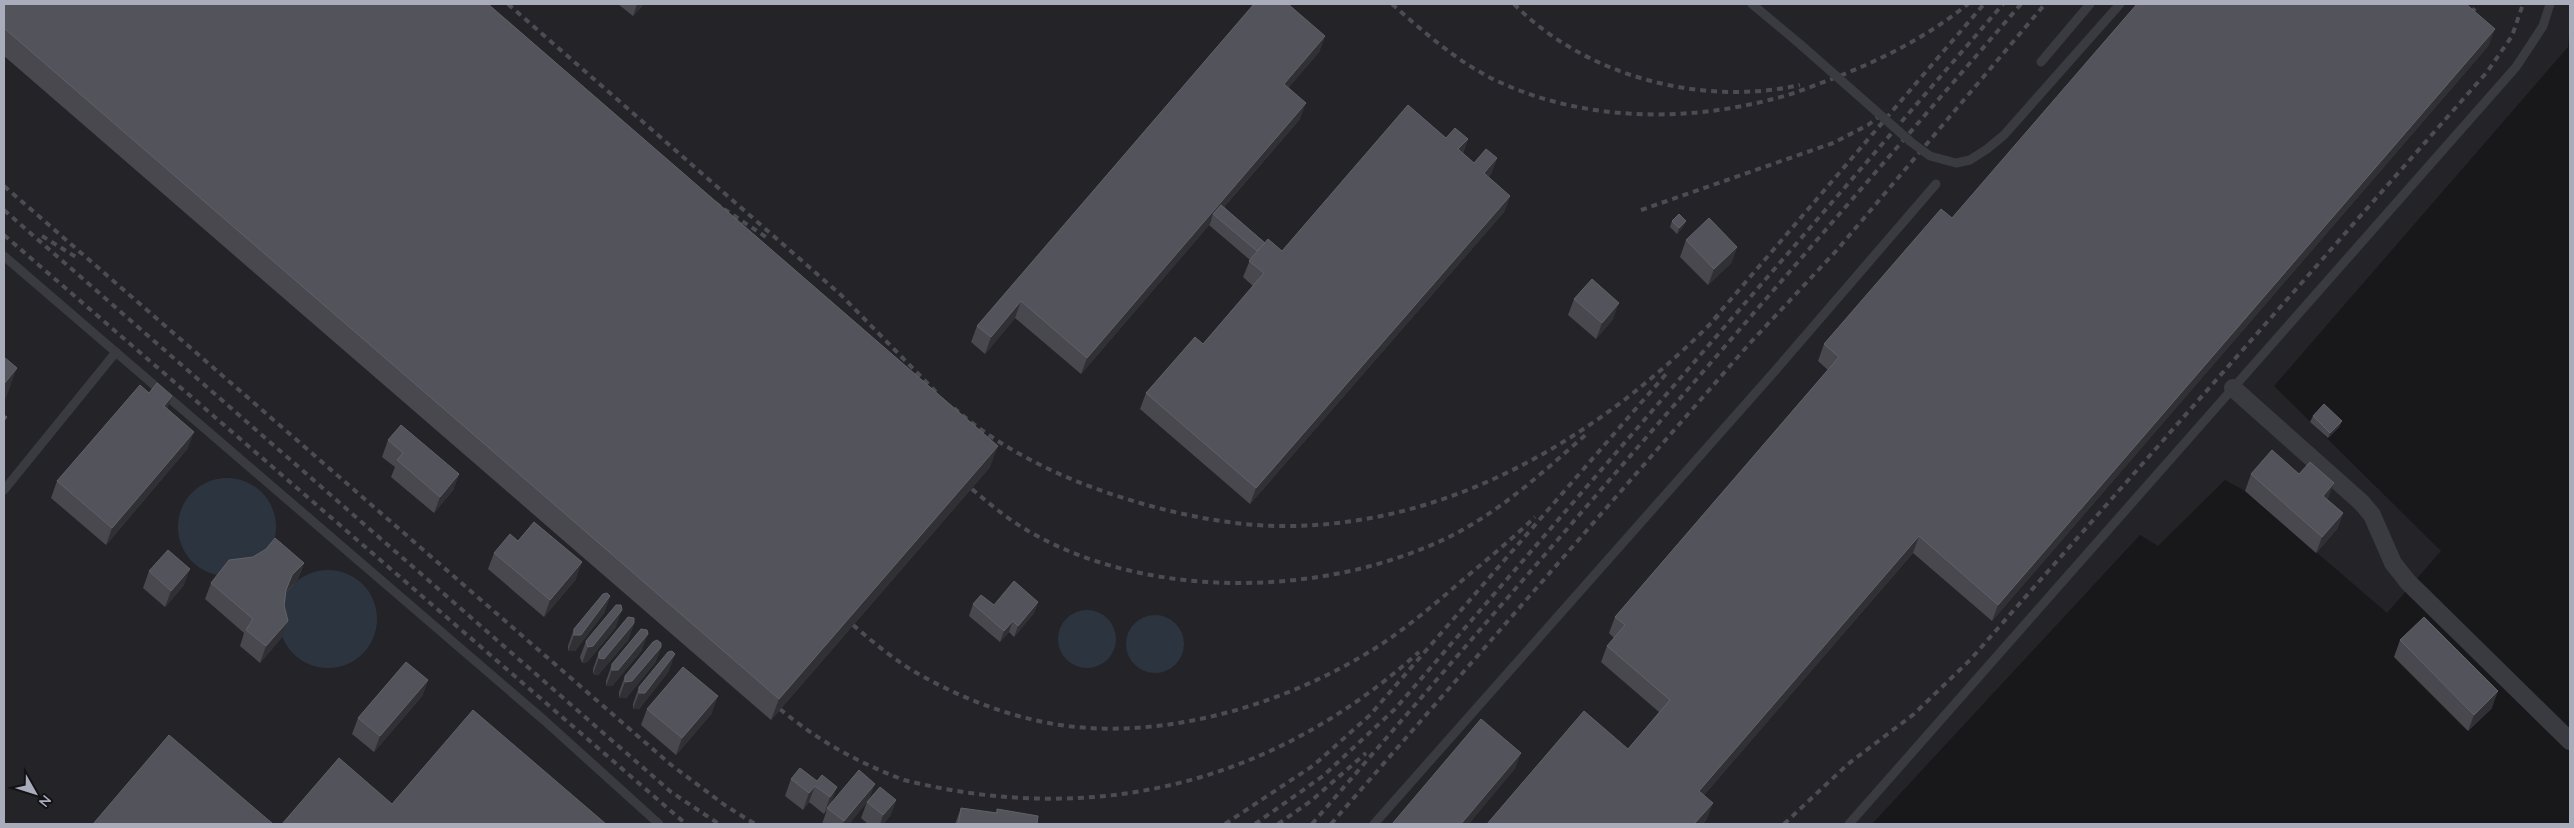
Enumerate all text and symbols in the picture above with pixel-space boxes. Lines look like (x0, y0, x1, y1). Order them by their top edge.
north arrow (10, 768, 60, 818)
text: N (35, 792, 55, 811)

